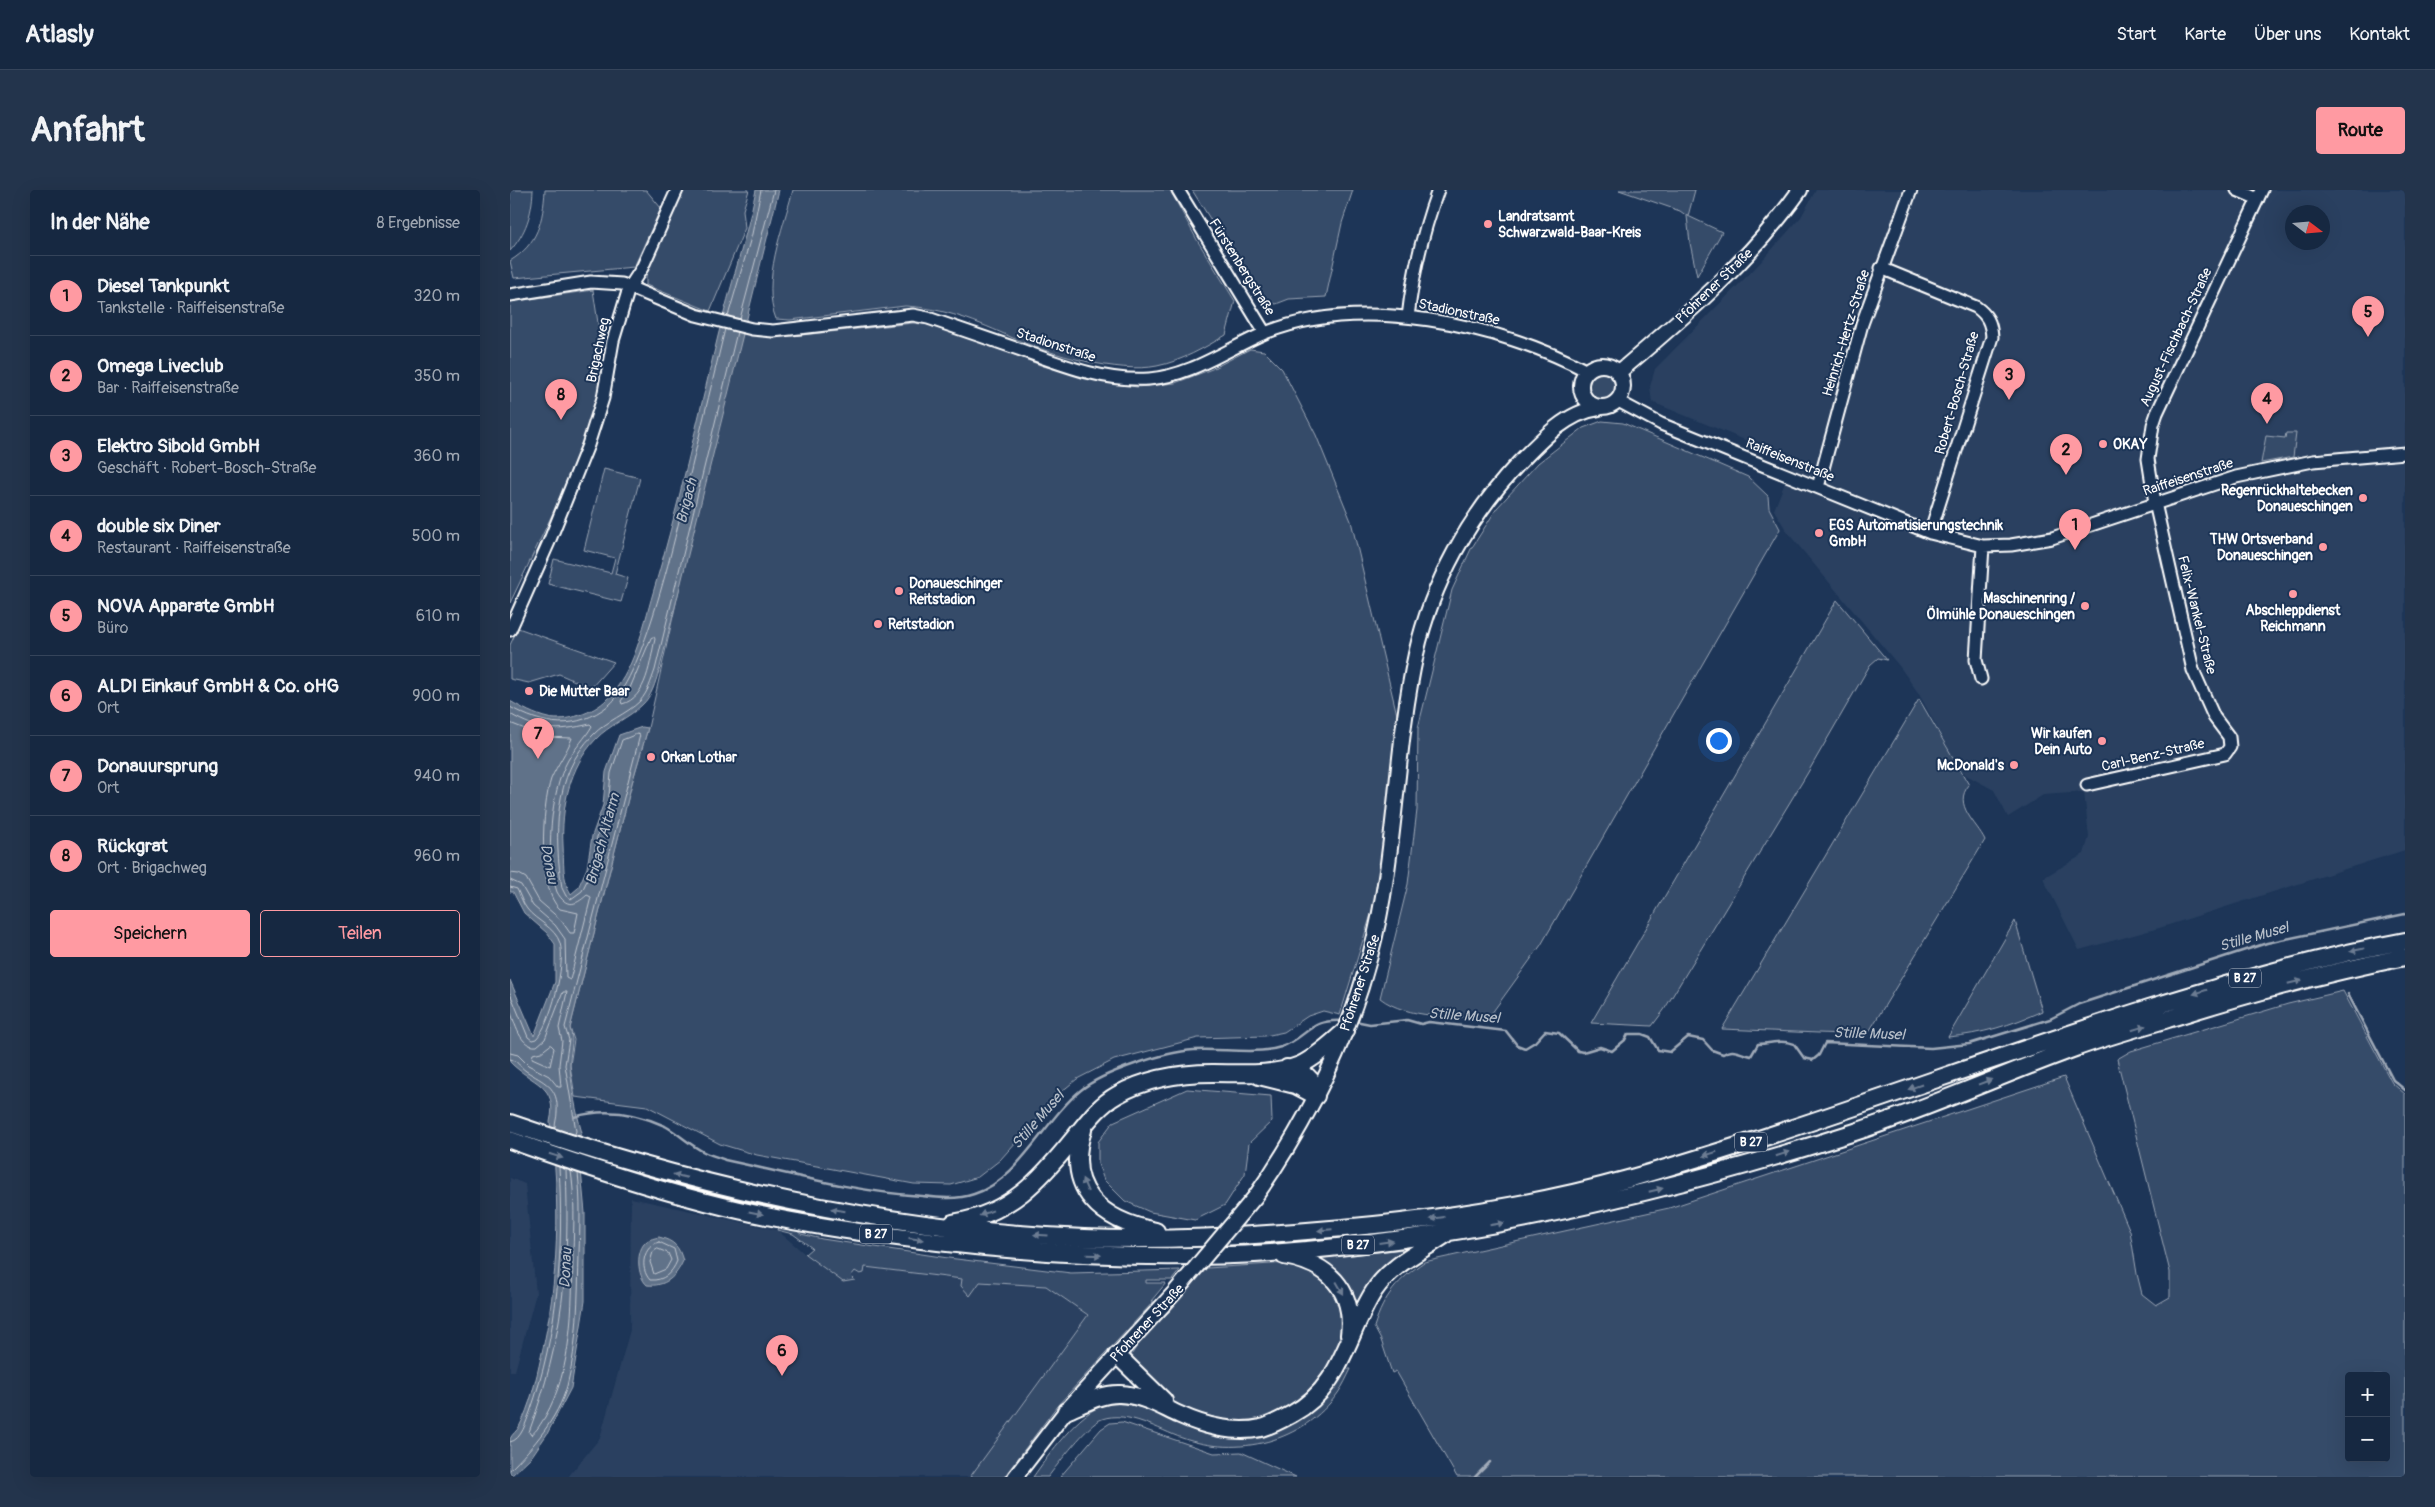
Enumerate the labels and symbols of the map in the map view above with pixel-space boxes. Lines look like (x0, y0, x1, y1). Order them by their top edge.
north arrow (2285, 205, 2330, 250)
place label: Landratsamt Schwarzwald-Baar-Kreis (1498, 208, 1642, 241)
street label: Fürstenbergstraße (1205, 215, 1279, 319)
marker: Landratsamt Schwarzwald-Baar-Kreis (1482, 218, 1494, 230)
street label: Pfohrener Straße (1672, 245, 1756, 327)
street label: August-Fischbach-Straße (2136, 265, 2216, 409)
street label: Heinrich-Hertz-Straße (1819, 268, 1873, 398)
street label: Stadionstraße (1417, 295, 1501, 329)
pin: 5 (2352, 296, 2384, 337)
street label: Brigachweg (583, 316, 613, 384)
street label: Stadionstraße (1014, 324, 1098, 366)
street label: Robert-Bosch-Straße (1931, 329, 1983, 456)
pin: 3 (1993, 359, 2025, 400)
pin: 8 (545, 379, 577, 420)
pin: 4 (2251, 383, 2283, 424)
street label: Raiffeisenstraße (1743, 434, 1837, 486)
pin: 2 (2050, 434, 2082, 475)
place label: OKAY (2113, 436, 2148, 453)
marker: OKAY (2097, 438, 2109, 450)
street label: Raiffeisenstraße (2141, 454, 2235, 500)
water label: Brigach (672, 476, 702, 525)
place label: Regenrückhaltebecken Donaueschingen (2221, 482, 2353, 515)
marker: Regenrückhaltebecken Donaueschingen (2357, 492, 2369, 504)
pin: 1 (2059, 509, 2091, 550)
place label: EGS Automatisierungstechnik GmbH (1829, 517, 2003, 550)
marker: EGS Automatisierungstechnik GmbH (1813, 527, 1825, 539)
place label: THW Ortsverband Donaueschingen (2209, 531, 2313, 564)
marker: THW Ortsverband Donaueschingen (2317, 541, 2329, 553)
street label: Felix-Wankel-Straße (2174, 554, 2220, 676)
place label: Donaueschinger Reitstadion (909, 575, 1004, 608)
marker: Donaueschinger Reitstadion (893, 585, 905, 597)
marker: Abschleppdienst Reichmann (2287, 588, 2299, 600)
place label: Maschinenring / Ölmühle Donaueschingen (1927, 590, 2075, 623)
marker: Maschinenring / Ölmühle Donaueschingen (2079, 600, 2091, 612)
place label: Abschleppdienst Reichmann (2246, 602, 2341, 635)
place label: Reitstadion (888, 616, 954, 633)
marker: Reitstadion (872, 618, 884, 630)
place label: Die Mutter Baar (539, 683, 630, 700)
marker: Die Mutter Baar (523, 685, 535, 697)
pin: 7 (522, 718, 554, 759)
place label: Wir kaufen Dein Auto (2031, 725, 2092, 758)
your location (1706, 728, 1732, 754)
marker: Wir kaufen Dein Auto (2096, 735, 2108, 747)
street label: Carl-Benz-Straße (2100, 735, 2206, 775)
place label: Orkan Lothar (661, 749, 738, 766)
marker: Orkan Lothar (645, 751, 657, 763)
place label: McDonald's (1937, 757, 2005, 774)
marker: McDonald's (2008, 759, 2020, 771)
water label: Brigach Altarm (582, 790, 625, 887)
water label: Donau (536, 843, 562, 887)
water label: Stille Musel (2217, 918, 2292, 956)
street label: Pfohrener Straße (1336, 932, 1384, 1034)
one-way arrow (2350, 946, 2365, 954)
road number: B 27 (2229, 968, 2261, 988)
one-way arrow (2287, 978, 2302, 986)
one-way arrow (2193, 989, 2208, 997)
water label: Stille Musel (1428, 1004, 1502, 1028)
water label: Stille Musel (1833, 1023, 1906, 1045)
one-way arrow (2131, 1023, 2146, 1031)
one-way arrow (1978, 1078, 1993, 1085)
one-way arrow (1907, 1083, 1922, 1091)
water label: Stille Musel (1007, 1086, 1069, 1153)
road number: B 27 (1735, 1132, 1767, 1152)
one-way arrow (1775, 1149, 1790, 1157)
one-way arrow (1703, 1151, 1718, 1159)
one-way arrow (549, 1153, 564, 1160)
one-way arrow (672, 1172, 687, 1180)
one-way arrow (1080, 1178, 1088, 1192)
one-way arrow (1648, 1185, 1663, 1193)
one-way arrow (830, 1206, 846, 1214)
one-way arrow (748, 1209, 763, 1217)
one-way arrow (979, 1210, 993, 1218)
one-way arrow (1429, 1214, 1445, 1222)
one-way arrow (1489, 1220, 1505, 1228)
road number: B 27 (860, 1224, 892, 1244)
one-way arrow (1317, 1226, 1333, 1234)
one-way arrow (1032, 1231, 1048, 1239)
one-way arrow (908, 1235, 924, 1243)
road number: B 27 (1342, 1236, 1374, 1254)
one-way arrow (1378, 1237, 1394, 1245)
water label: Donau (555, 1246, 577, 1288)
one-way arrow (1086, 1251, 1102, 1259)
street label: Pfohrener Straße (1106, 1280, 1188, 1366)
one-way arrow (1335, 1281, 1344, 1294)
pin: 6 (766, 1335, 798, 1376)

